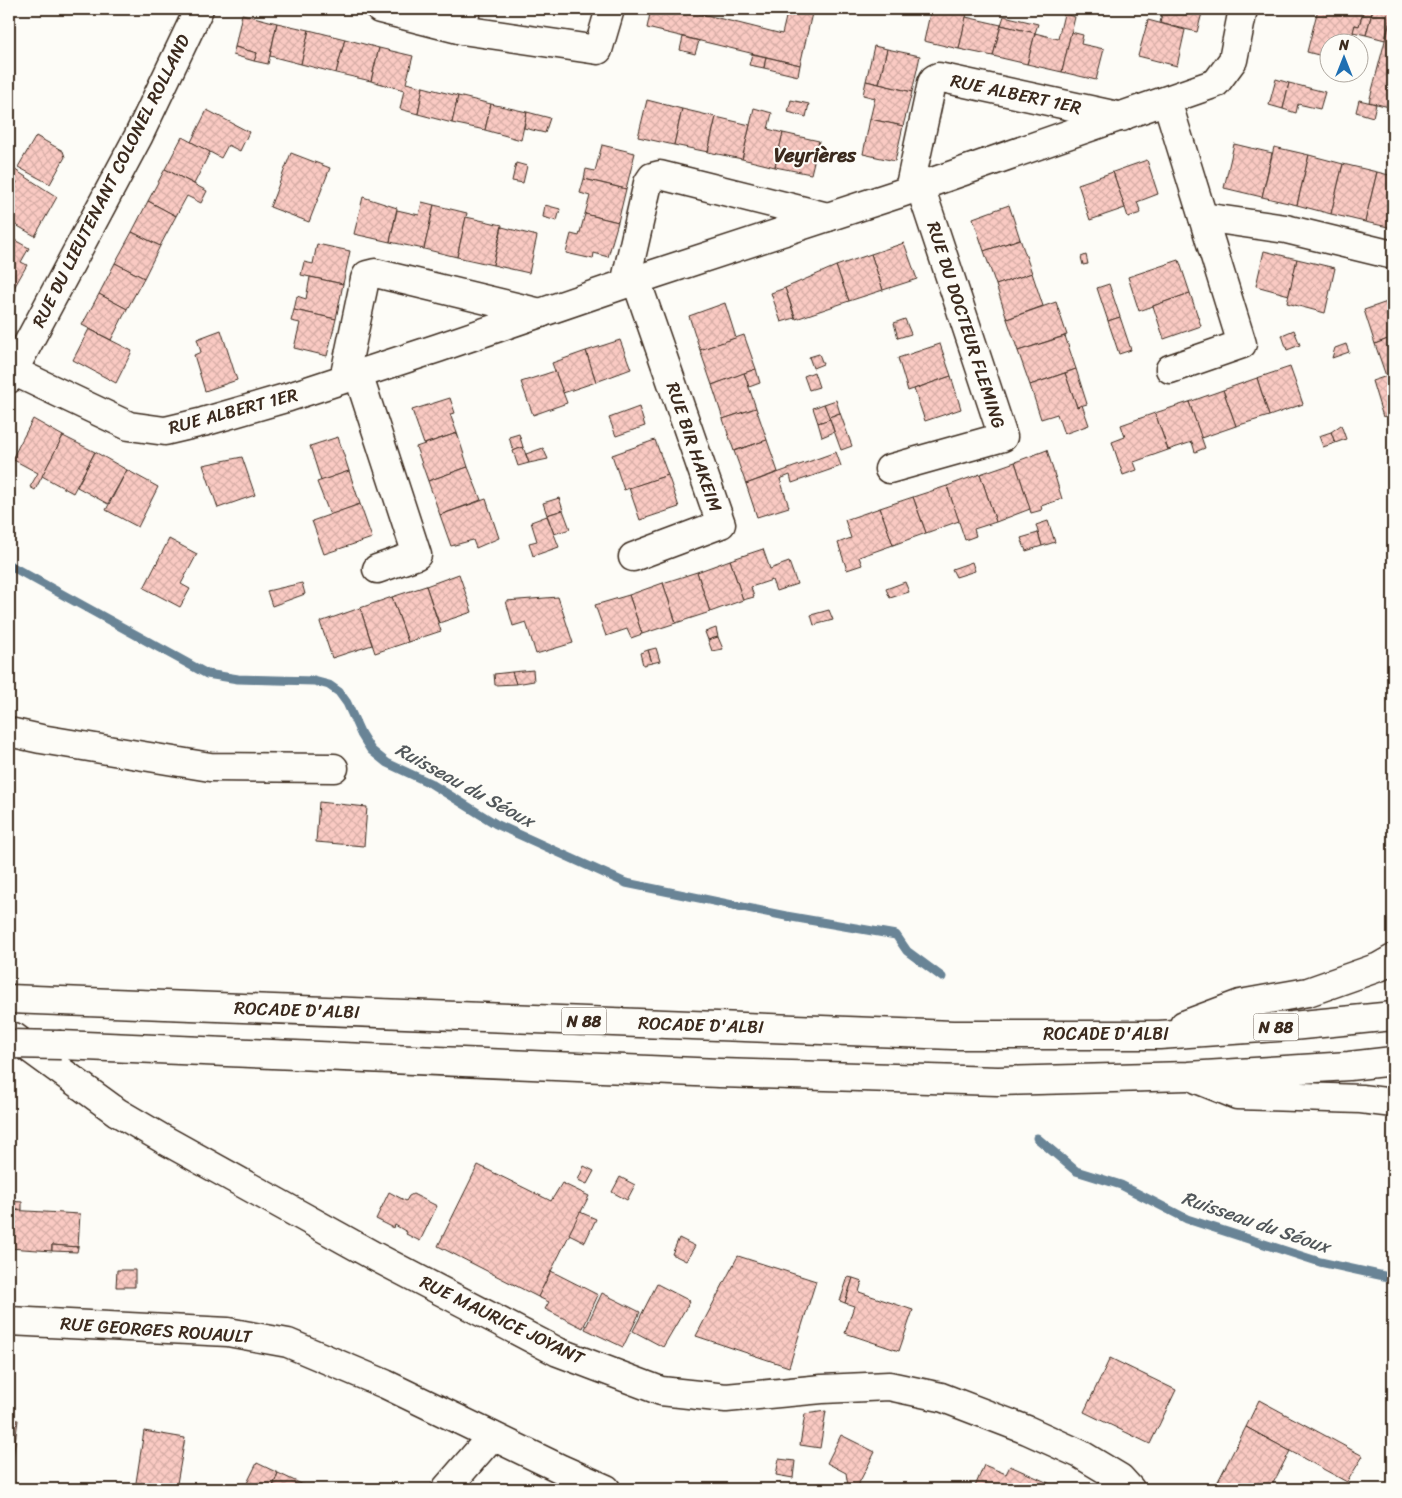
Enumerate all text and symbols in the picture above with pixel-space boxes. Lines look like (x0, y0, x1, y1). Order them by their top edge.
street label: RUE DU LIEUTENANT COLONEL ROLLAND (23, 29, 199, 333)
north arrow (1320, 32, 1370, 82)
text: N (1338, 33, 1349, 58)
street label: RUE ALBERT 1ER (948, 65, 1084, 123)
district label: Veyrières (774, 138, 857, 173)
street label: RUE DU DOCTEUR FLEMING (917, 217, 1015, 433)
street label: RUE ALBERT 1ER (165, 378, 301, 444)
street label: RUE BIR HAKEIM (657, 378, 731, 517)
water label: Ruisseau du Séoux (389, 733, 543, 838)
street label: ROCADE D'ALBI (234, 992, 361, 1028)
street label: ROCADE D'ALBI (638, 1007, 765, 1043)
road number: N 88 (562, 1008, 606, 1034)
road number: N 88 (1254, 1014, 1298, 1040)
street label: ROCADE D'ALBI (1043, 1018, 1169, 1050)
water label: Ruisseau du Séoux (1178, 1181, 1337, 1264)
street label: RUE MAURICE JOYANT (414, 1266, 591, 1374)
street label: RUE GEORGES ROUAULT (59, 1307, 254, 1353)

